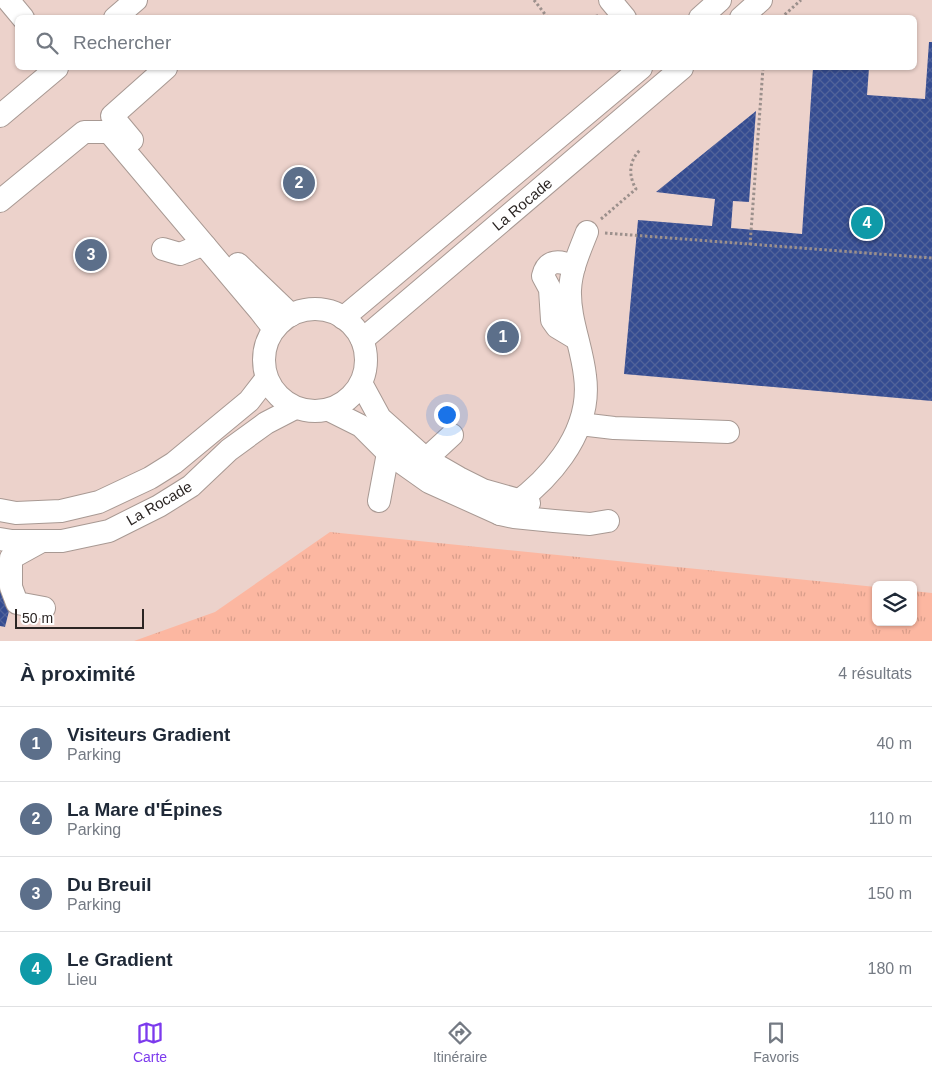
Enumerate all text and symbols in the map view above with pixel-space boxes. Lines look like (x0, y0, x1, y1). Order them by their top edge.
search box (15, 15, 917, 70)
icon: search (33, 29, 61, 57)
text: Rechercher (73, 32, 171, 53)
pin: 2 (283, 164, 315, 202)
street label: La Rocade (489, 174, 555, 234)
pin: 4 (851, 204, 883, 242)
pin: 3 (75, 236, 107, 274)
pin: 1 (487, 318, 519, 356)
your location (434, 402, 460, 428)
street label: La Rocade (123, 477, 195, 529)
map controls (872, 581, 917, 626)
button: layers (872, 581, 917, 626)
scale bar (15, 606, 144, 629)
text: 50 m (22, 610, 53, 626)
text: À proximité (20, 662, 136, 685)
text: 4 résultats (838, 665, 912, 682)
text: Visiteurs Gradient (67, 724, 230, 745)
text: 1 (32, 735, 40, 752)
text: 40 m (876, 735, 912, 752)
text: Parking (67, 746, 121, 763)
text: La Mare d'Épines (67, 799, 223, 820)
text: 2 (32, 810, 40, 827)
text: 110 m (869, 810, 912, 827)
text: Parking (67, 821, 121, 838)
text: Du Breuil (67, 874, 151, 895)
text: 3 (32, 885, 40, 902)
text: 150 m (868, 885, 912, 902)
text: Parking (67, 896, 121, 913)
text: Le Gradient (67, 949, 173, 970)
text: 4 (32, 960, 40, 977)
text: 180 m (868, 960, 912, 977)
text: Lieu (67, 971, 97, 988)
tab: Carte (133, 1019, 167, 1065)
tab: Itinéraire (433, 1019, 487, 1065)
tab: Favoris (753, 1019, 799, 1065)

